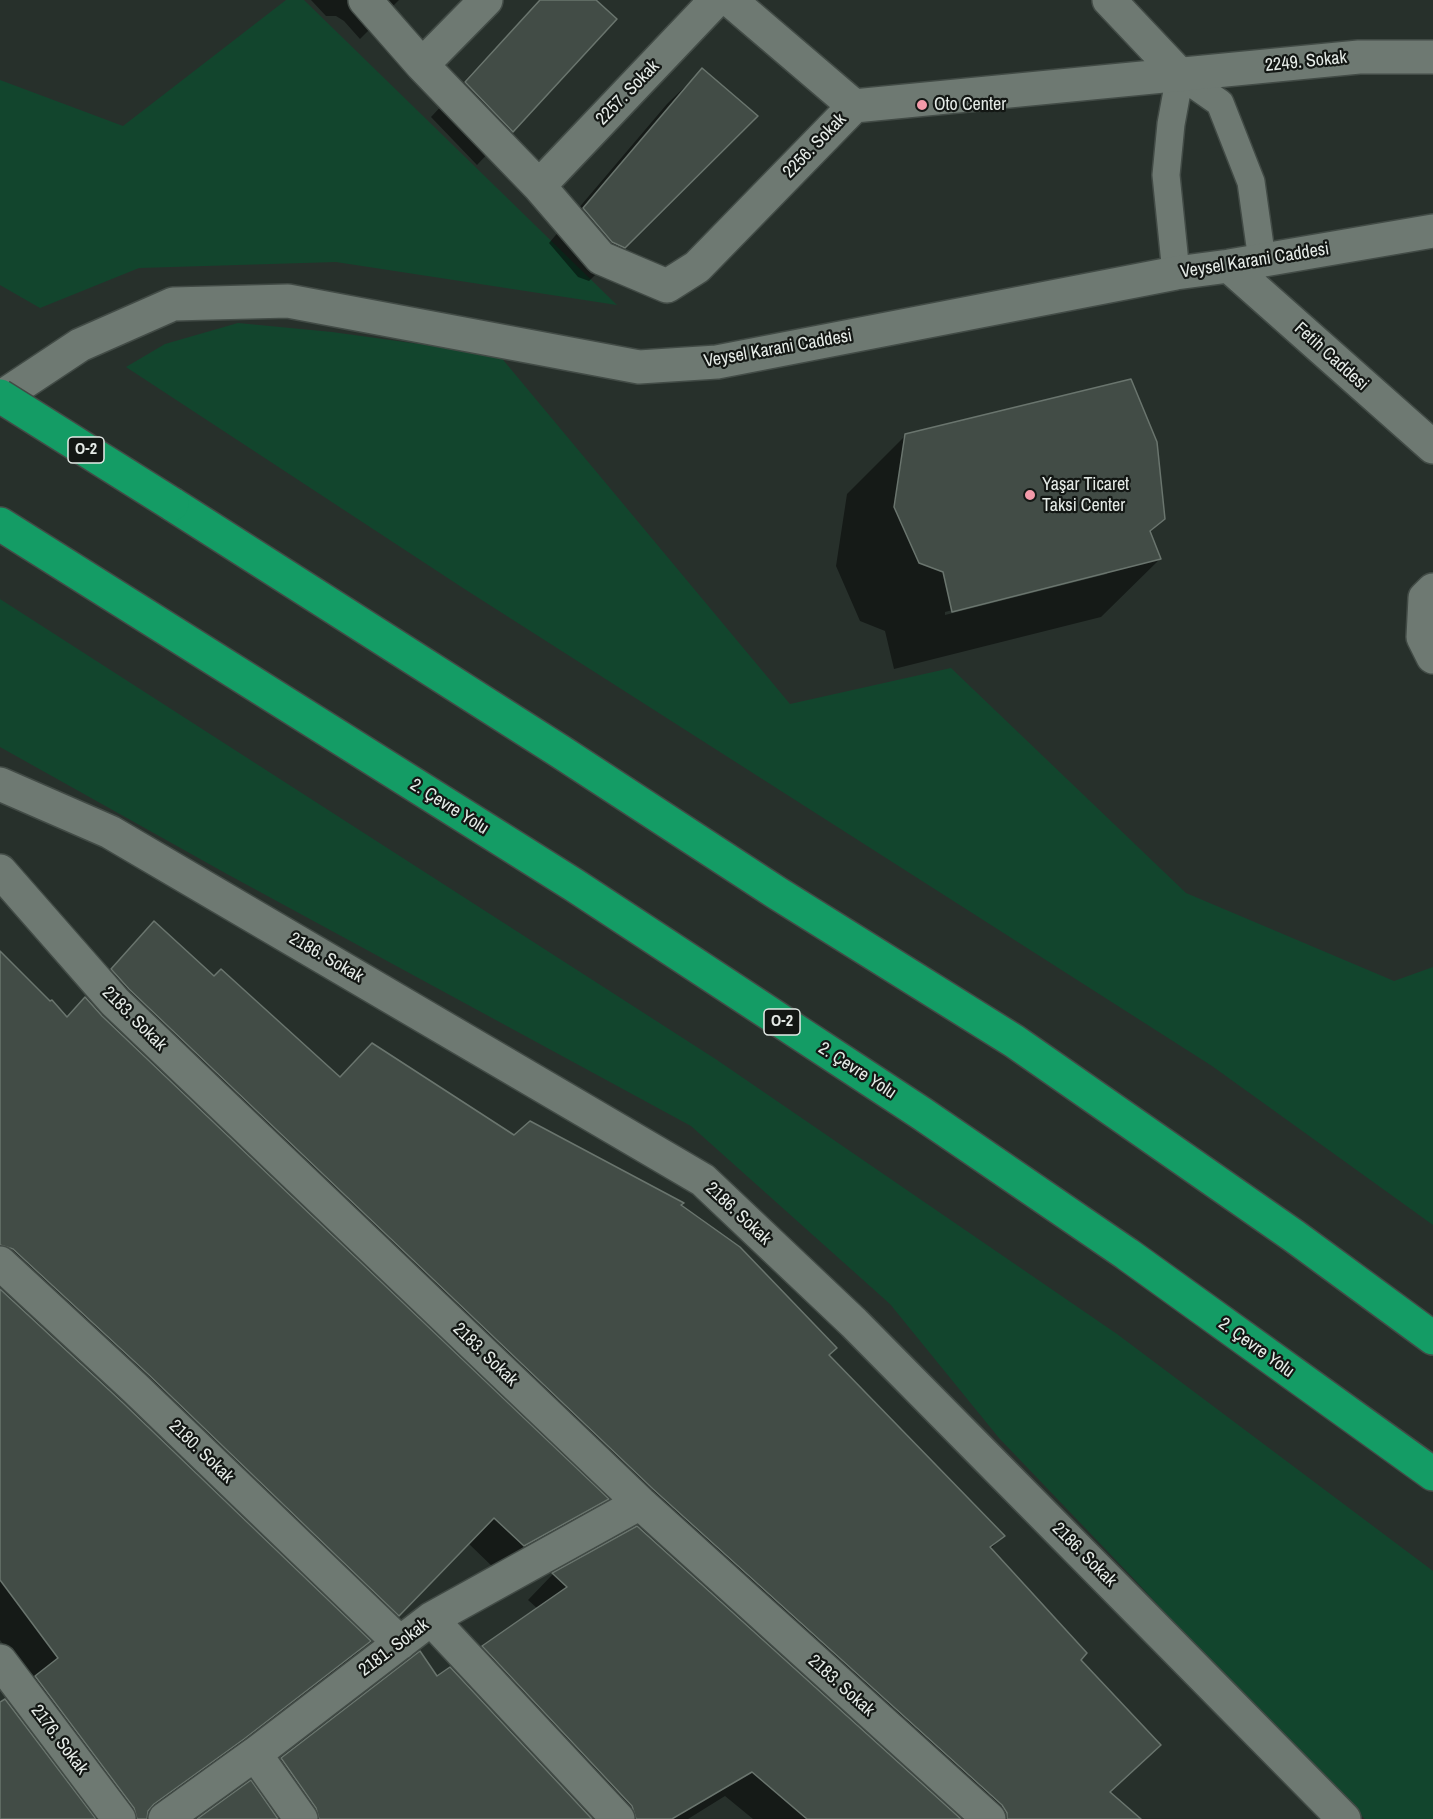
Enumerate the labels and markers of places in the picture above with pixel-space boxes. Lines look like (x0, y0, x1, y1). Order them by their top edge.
place label: Oto Center (934, 94, 1006, 116)
marker: Oto Center (915, 98, 929, 112)
place label: Yaşar Ticaret Taksi Center (1042, 474, 1129, 516)
marker: Yaşar Ticaret Taksi Center (1023, 488, 1037, 502)

